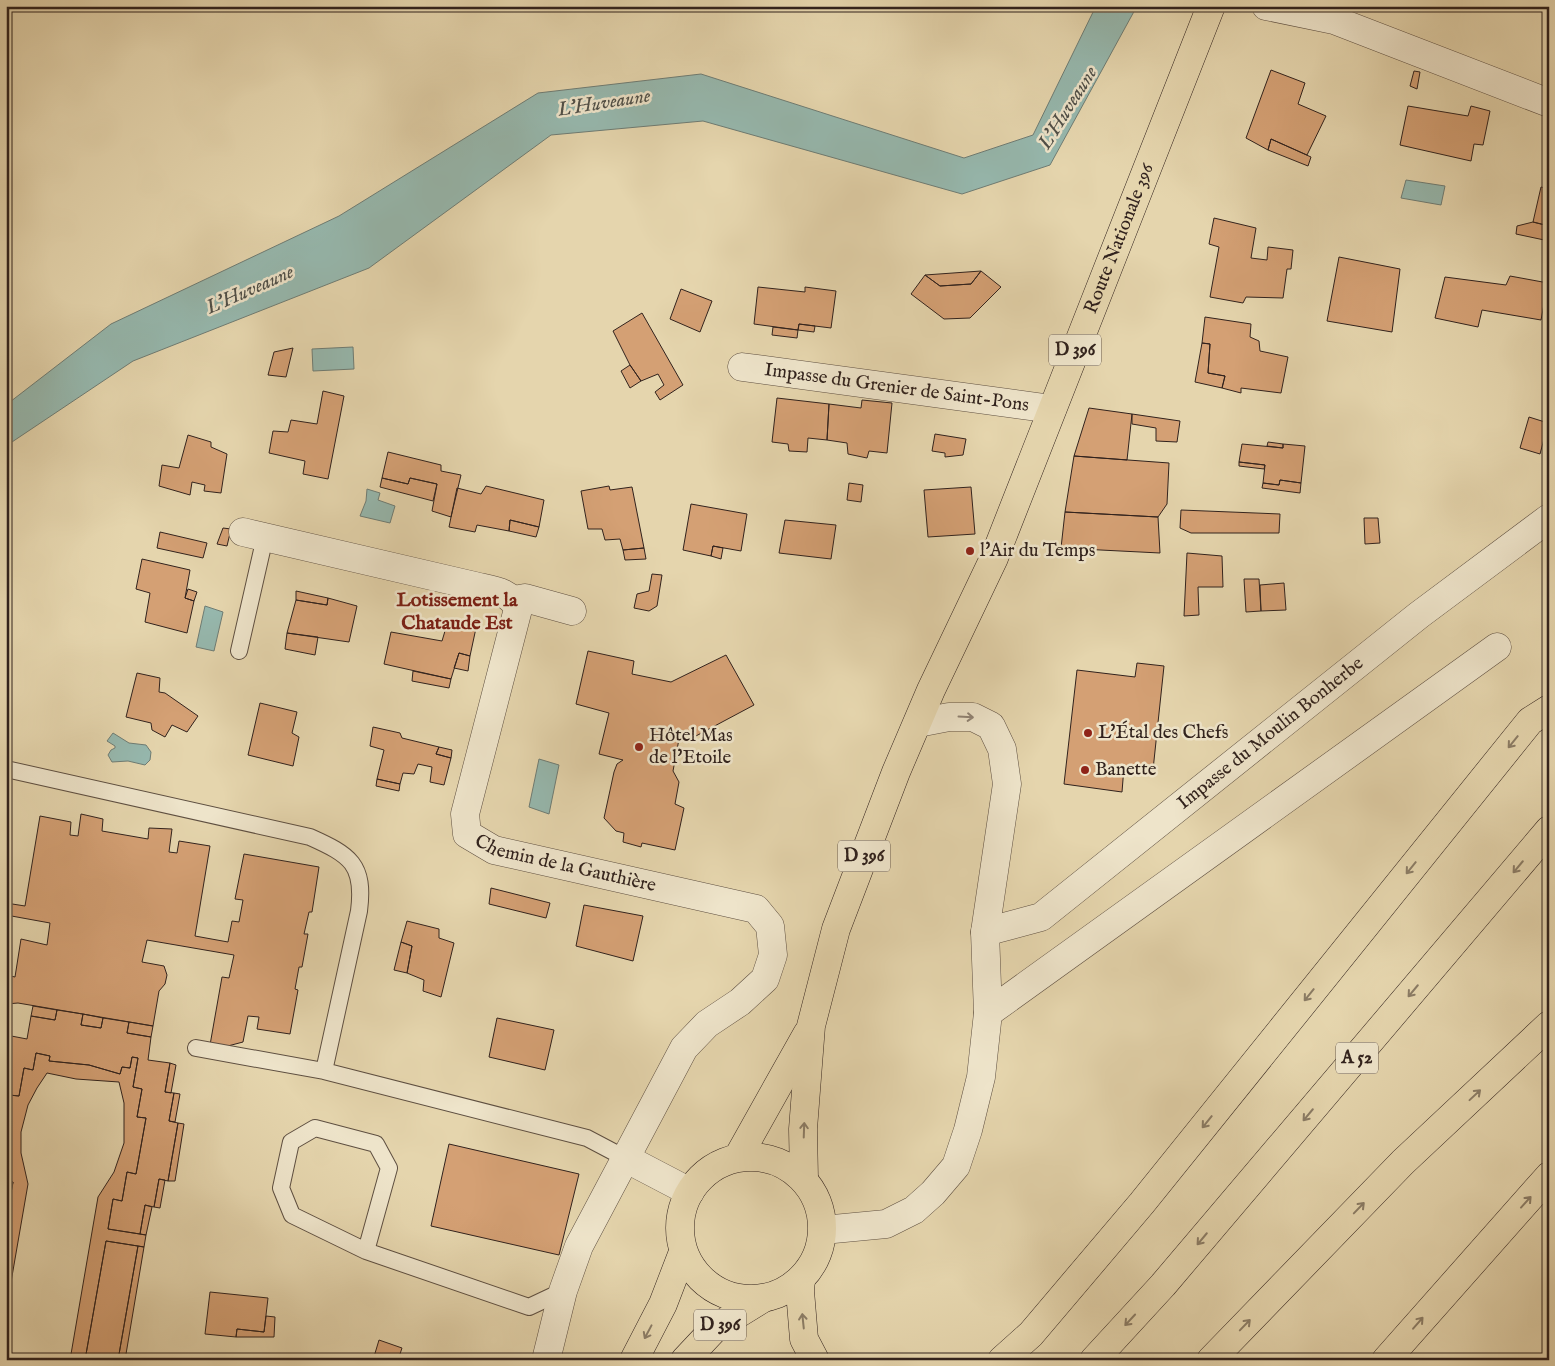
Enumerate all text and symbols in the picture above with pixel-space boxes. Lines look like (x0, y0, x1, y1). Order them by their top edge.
water label: L'Huveaune (1032, 61, 1104, 155)
water label: L'Huveaune (555, 83, 652, 123)
street label: Route Nationale 396 (1079, 159, 1160, 317)
water label: L'Huveaune (201, 259, 298, 321)
road number: D 396 (1049, 334, 1101, 366)
street label: Impasse du Grenier de Saint-Pons (763, 358, 1030, 418)
place label: l'Air du Temps (980, 539, 1095, 563)
marker: l'Air du Temps (964, 545, 976, 557)
district label: Lotissement la Chataude Est (396, 588, 518, 636)
street label: Impasse du Moulin Bonherbe (1173, 652, 1369, 815)
one-way arrow (958, 713, 974, 722)
place label: L'Étal des Chefs (1098, 720, 1228, 745)
place label: Hôtel Mas de l'Etoile (649, 724, 733, 770)
marker: L'Étal des Chefs (1082, 727, 1094, 739)
one-way arrow (1508, 735, 1519, 748)
marker: Hôtel Mas de l'Etoile (633, 741, 645, 753)
place label: Banette (1095, 758, 1157, 782)
marker: Banette (1079, 764, 1091, 776)
street label: Chemin de la Gauthière (470, 829, 658, 898)
road number: D 396 (838, 840, 890, 871)
one-way arrow (1512, 861, 1523, 874)
one-way arrow (1406, 862, 1417, 875)
one-way arrow (1407, 985, 1419, 998)
one-way arrow (1304, 988, 1315, 1001)
road number: A 52 (1336, 1042, 1378, 1074)
one-way arrow (1468, 1089, 1481, 1101)
one-way arrow (1302, 1109, 1313, 1122)
one-way arrow (1202, 1115, 1213, 1128)
one-way arrow (799, 1122, 808, 1138)
one-way arrow (1520, 1195, 1532, 1208)
one-way arrow (1352, 1203, 1364, 1215)
one-way arrow (1197, 1232, 1208, 1245)
road number: D 396 (694, 1310, 746, 1340)
one-way arrow (798, 1313, 807, 1329)
one-way arrow (1124, 1314, 1136, 1327)
one-way arrow (1412, 1317, 1424, 1330)
one-way arrow (1239, 1319, 1251, 1331)
one-way arrow (643, 1324, 653, 1338)

